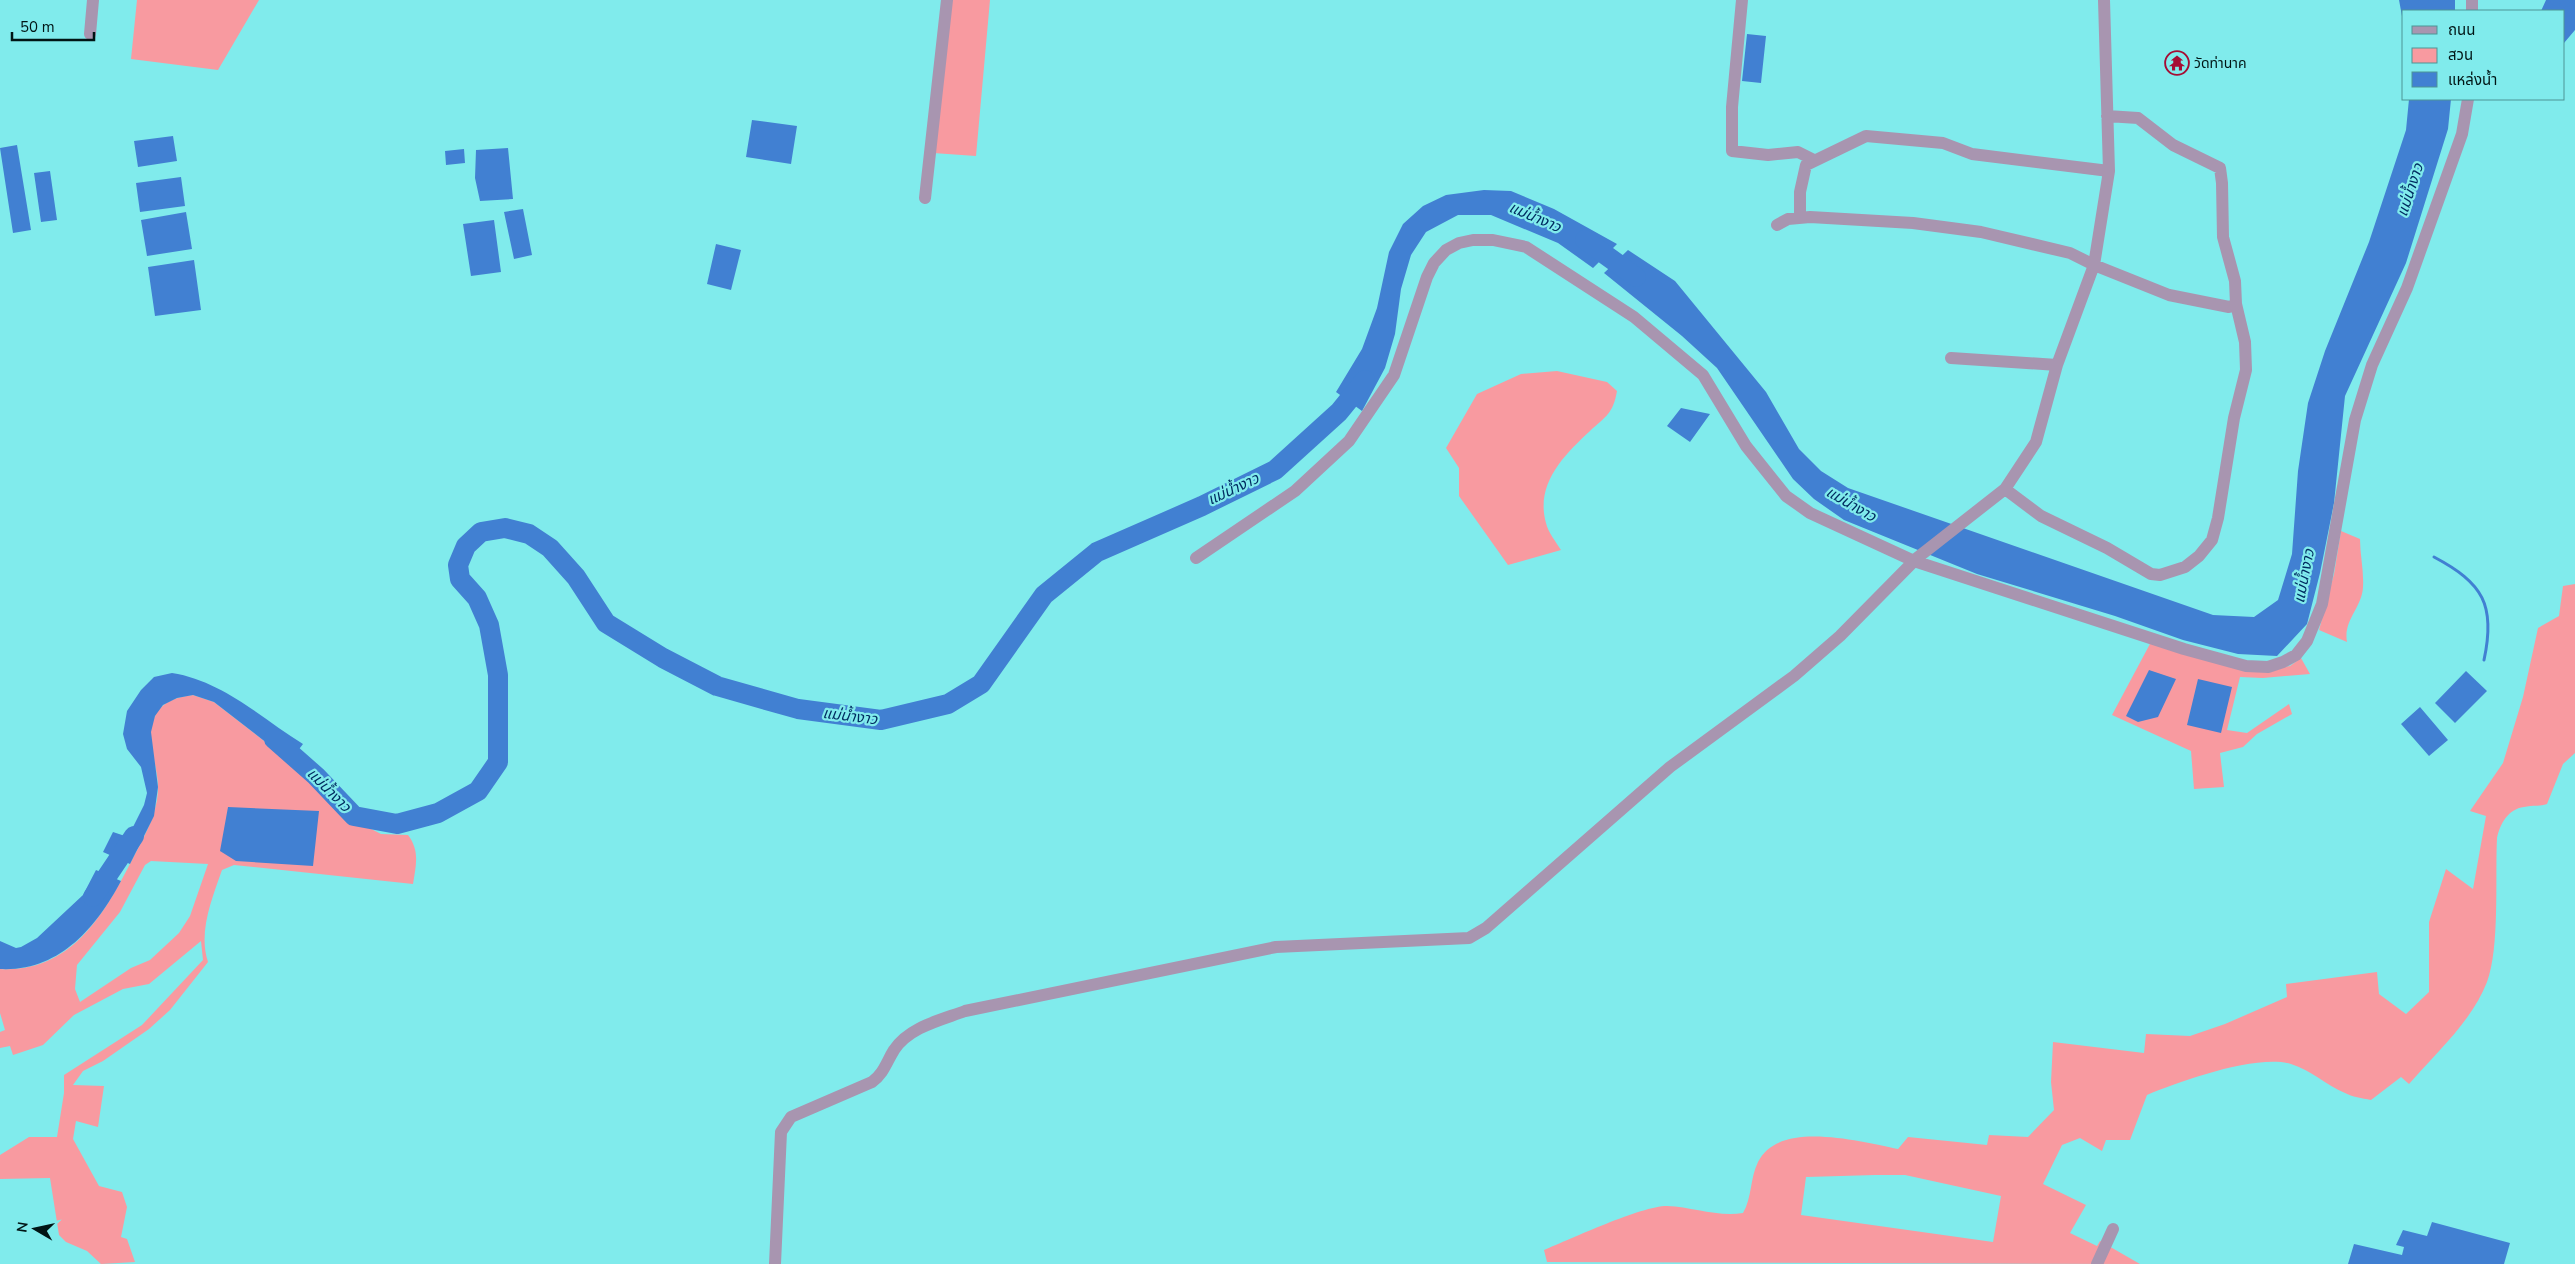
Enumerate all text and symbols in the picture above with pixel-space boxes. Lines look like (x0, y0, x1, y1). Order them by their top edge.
scale bar (12, 10, 95, 42)
legend (2402, 10, 2565, 100)
text: 50 m (20, 17, 55, 37)
text: ถนน (2448, 20, 2475, 40)
text: สวน (2448, 45, 2473, 65)
temple icon: วัดท่านาค (2164, 50, 2190, 76)
place label: วัดท่านาค (2194, 54, 2247, 73)
text: แหล่งน้ำ (2448, 69, 2497, 90)
water label: แม่น้ำงาว (2391, 160, 2428, 219)
water label: แม่น้ำงาว (1506, 196, 1565, 237)
water label: แม่น้ำงาว (1204, 467, 1263, 510)
water label: แม่น้ำงาว (1822, 481, 1881, 527)
water label: แม่น้ำงาว (2288, 547, 2319, 605)
water label: แม่น้ำงาว (822, 702, 879, 729)
water label: แม่น้ำงาว (303, 763, 356, 817)
north arrow (10, 1204, 60, 1254)
text: N (12, 1220, 33, 1234)

